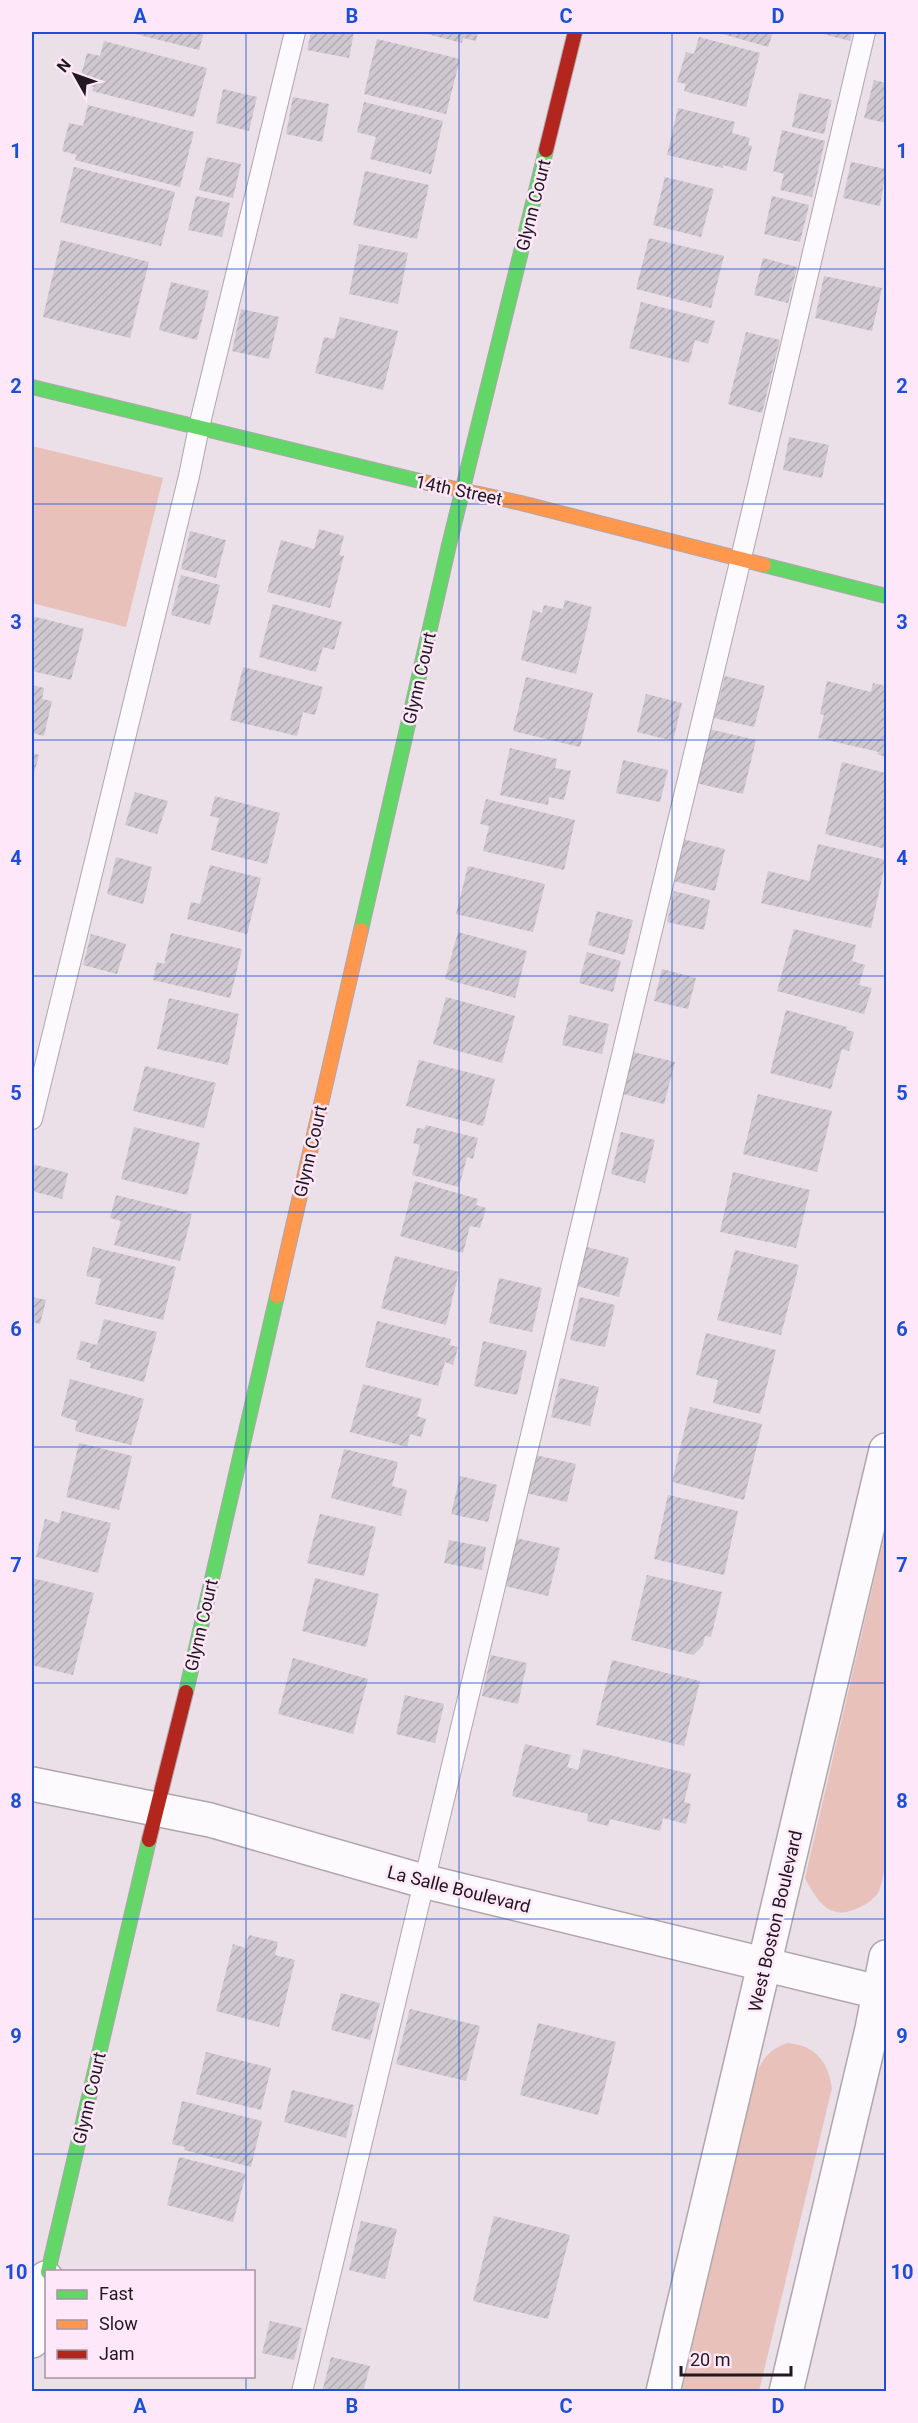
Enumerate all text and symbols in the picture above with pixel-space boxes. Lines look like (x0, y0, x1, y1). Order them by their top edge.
text: A (133, 4, 147, 28)
text: B (346, 4, 358, 28)
text: C (559, 4, 573, 28)
text: D (772, 4, 785, 28)
north arrow (45, 45, 105, 105)
text: N (53, 55, 75, 76)
text: 1 (10, 139, 22, 163)
text: 1 (896, 139, 908, 163)
street label: Glynn Court (511, 157, 555, 253)
text: 2 (10, 374, 22, 398)
text: 2 (896, 374, 908, 398)
street label: 14th Street (414, 471, 504, 509)
text: 3 (10, 610, 22, 634)
text: 3 (896, 610, 908, 634)
street label: Glynn Court (398, 630, 440, 726)
text: 4 (10, 846, 22, 870)
text: 4 (896, 846, 908, 870)
text: 5 (10, 1081, 22, 1105)
text: 5 (896, 1081, 908, 1105)
street label: Glynn Court (289, 1103, 331, 1199)
text: 6 (10, 1317, 22, 1341)
text: 6 (896, 1317, 908, 1341)
text: 7 (10, 1553, 22, 1577)
text: 7 (896, 1553, 908, 1577)
street label: Glynn Court (180, 1577, 222, 1673)
text: 8 (10, 1789, 22, 1813)
text: 8 (896, 1789, 908, 1813)
street label: West Boston Boulevard (744, 1828, 806, 2014)
street label: La Salle Boulevard (385, 1861, 533, 1917)
text: 9 (10, 2024, 22, 2048)
text: 9 (896, 2024, 908, 2048)
street label: Glynn Court (68, 2050, 110, 2146)
text: 10 (5, 2260, 27, 2284)
text: 10 (891, 2260, 913, 2284)
legend (45, 2270, 255, 2378)
text: Fast (99, 2283, 134, 2304)
text: Slow (99, 2313, 138, 2334)
scale bar (681, 2339, 790, 2377)
text: Jam (99, 2343, 135, 2364)
text: 20 m (690, 2349, 730, 2370)
text: A (133, 2394, 147, 2418)
text: B (346, 2394, 358, 2418)
text: C (559, 2394, 573, 2418)
text: D (772, 2394, 785, 2418)

